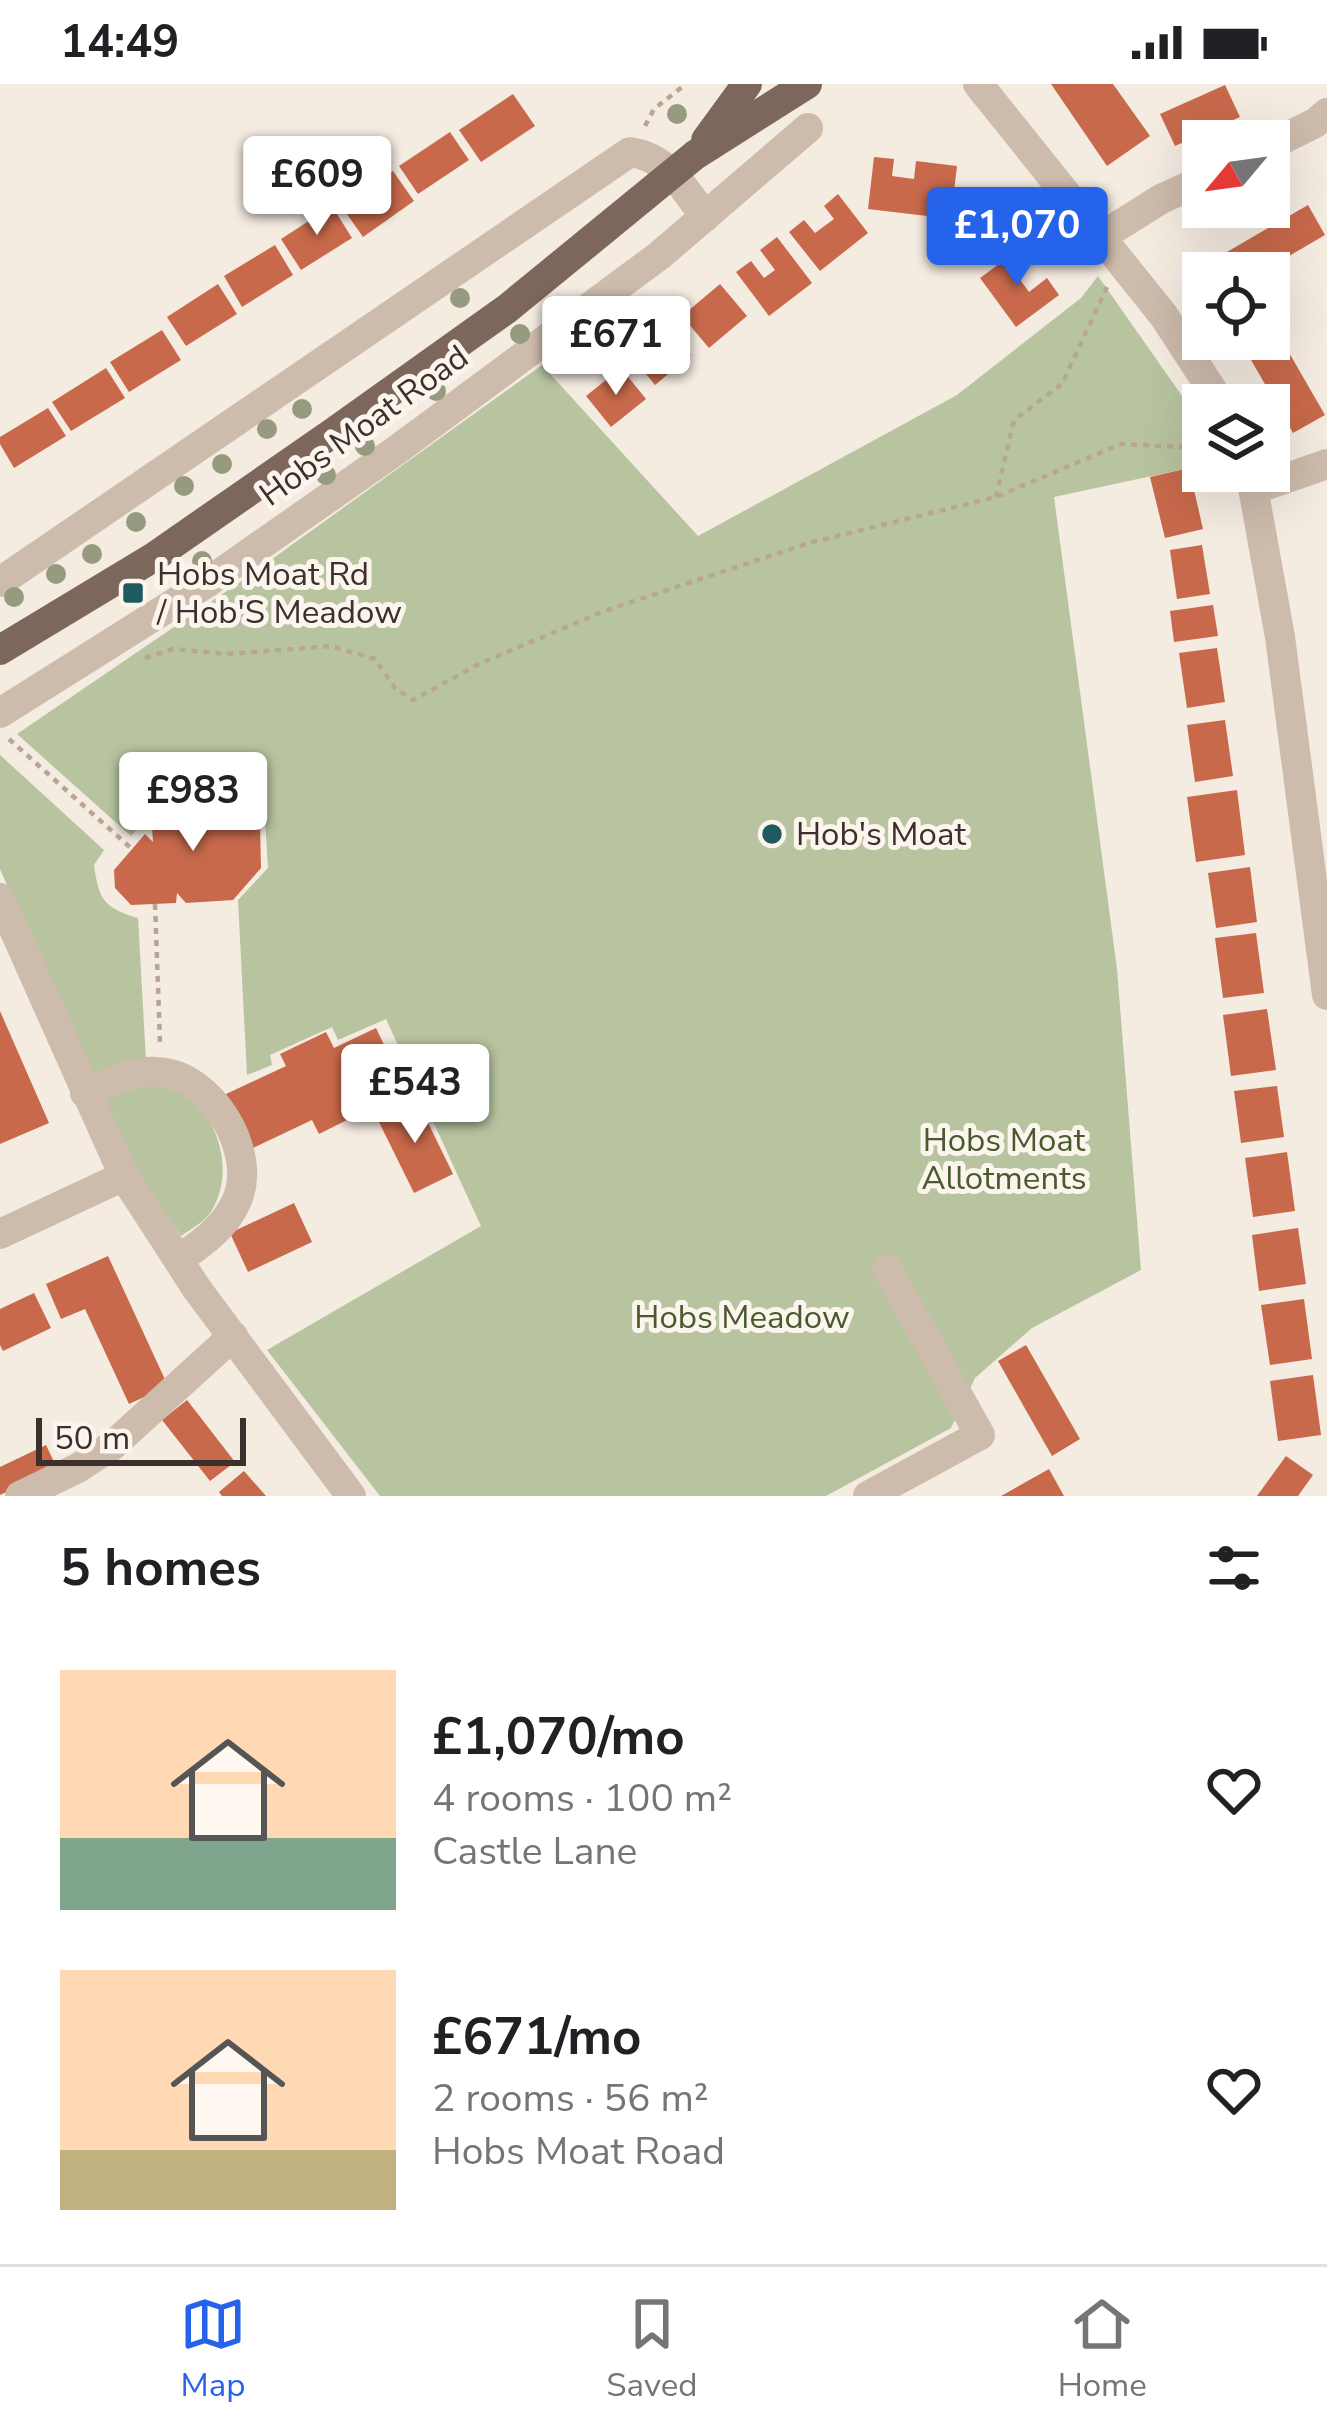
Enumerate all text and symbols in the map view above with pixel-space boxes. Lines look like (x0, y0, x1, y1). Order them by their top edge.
text: 14:49 (60, 12, 179, 73)
north arrow (1182, 120, 1290, 228)
map controls (1182, 120, 1290, 492)
pin: £609 (246, 136, 388, 238)
text: £609 (270, 148, 364, 201)
pin: £1,070 (919, 187, 1115, 289)
text: £1,070 (954, 199, 1080, 252)
button: locate (1182, 252, 1290, 360)
pin: £671 (545, 296, 687, 398)
text: £671 (569, 308, 663, 361)
street label: Hobs Moat Road (250, 335, 478, 517)
button: layers (1182, 384, 1290, 492)
place label: Hobs Moat Rd / Hob'S Meadow (156, 552, 402, 635)
marker: Hobs Moat Rd / Hob'S Meadow (120, 580, 146, 606)
pin: £983 (122, 752, 264, 854)
text: £983 (146, 764, 240, 817)
place label: Hob's Moat (796, 812, 966, 857)
marker: Hob's Moat (759, 821, 785, 847)
pin: £543 (344, 1044, 486, 1146)
text: £543 (368, 1056, 462, 1109)
park label: Hobs Moat Allotments (921, 1118, 1087, 1201)
park label: Hobs Meadow (634, 1295, 850, 1340)
scale bar (36, 1412, 246, 1465)
text: 50 m (54, 1416, 130, 1461)
text: 5 homes (60, 1533, 261, 1603)
icon: filters (1201, 1535, 1267, 1601)
text: £1,070/mo (432, 1702, 685, 1772)
icon: home (156, 1718, 300, 1862)
icon: heart (1201, 1757, 1267, 1823)
text: 4 rooms · 100 m² (432, 1772, 732, 1825)
text: Castle Lane (432, 1825, 637, 1878)
text: £671/mo (432, 2002, 641, 2072)
icon: home (156, 2018, 300, 2162)
icon: heart (1201, 2057, 1267, 2123)
text: 2 rooms · 56 m² (432, 2072, 709, 2125)
text: Hobs Moat Road (432, 2125, 725, 2178)
tab: Map (180, 2291, 246, 2408)
tab: Saved (606, 2291, 697, 2408)
tab: Home (1058, 2291, 1147, 2408)

